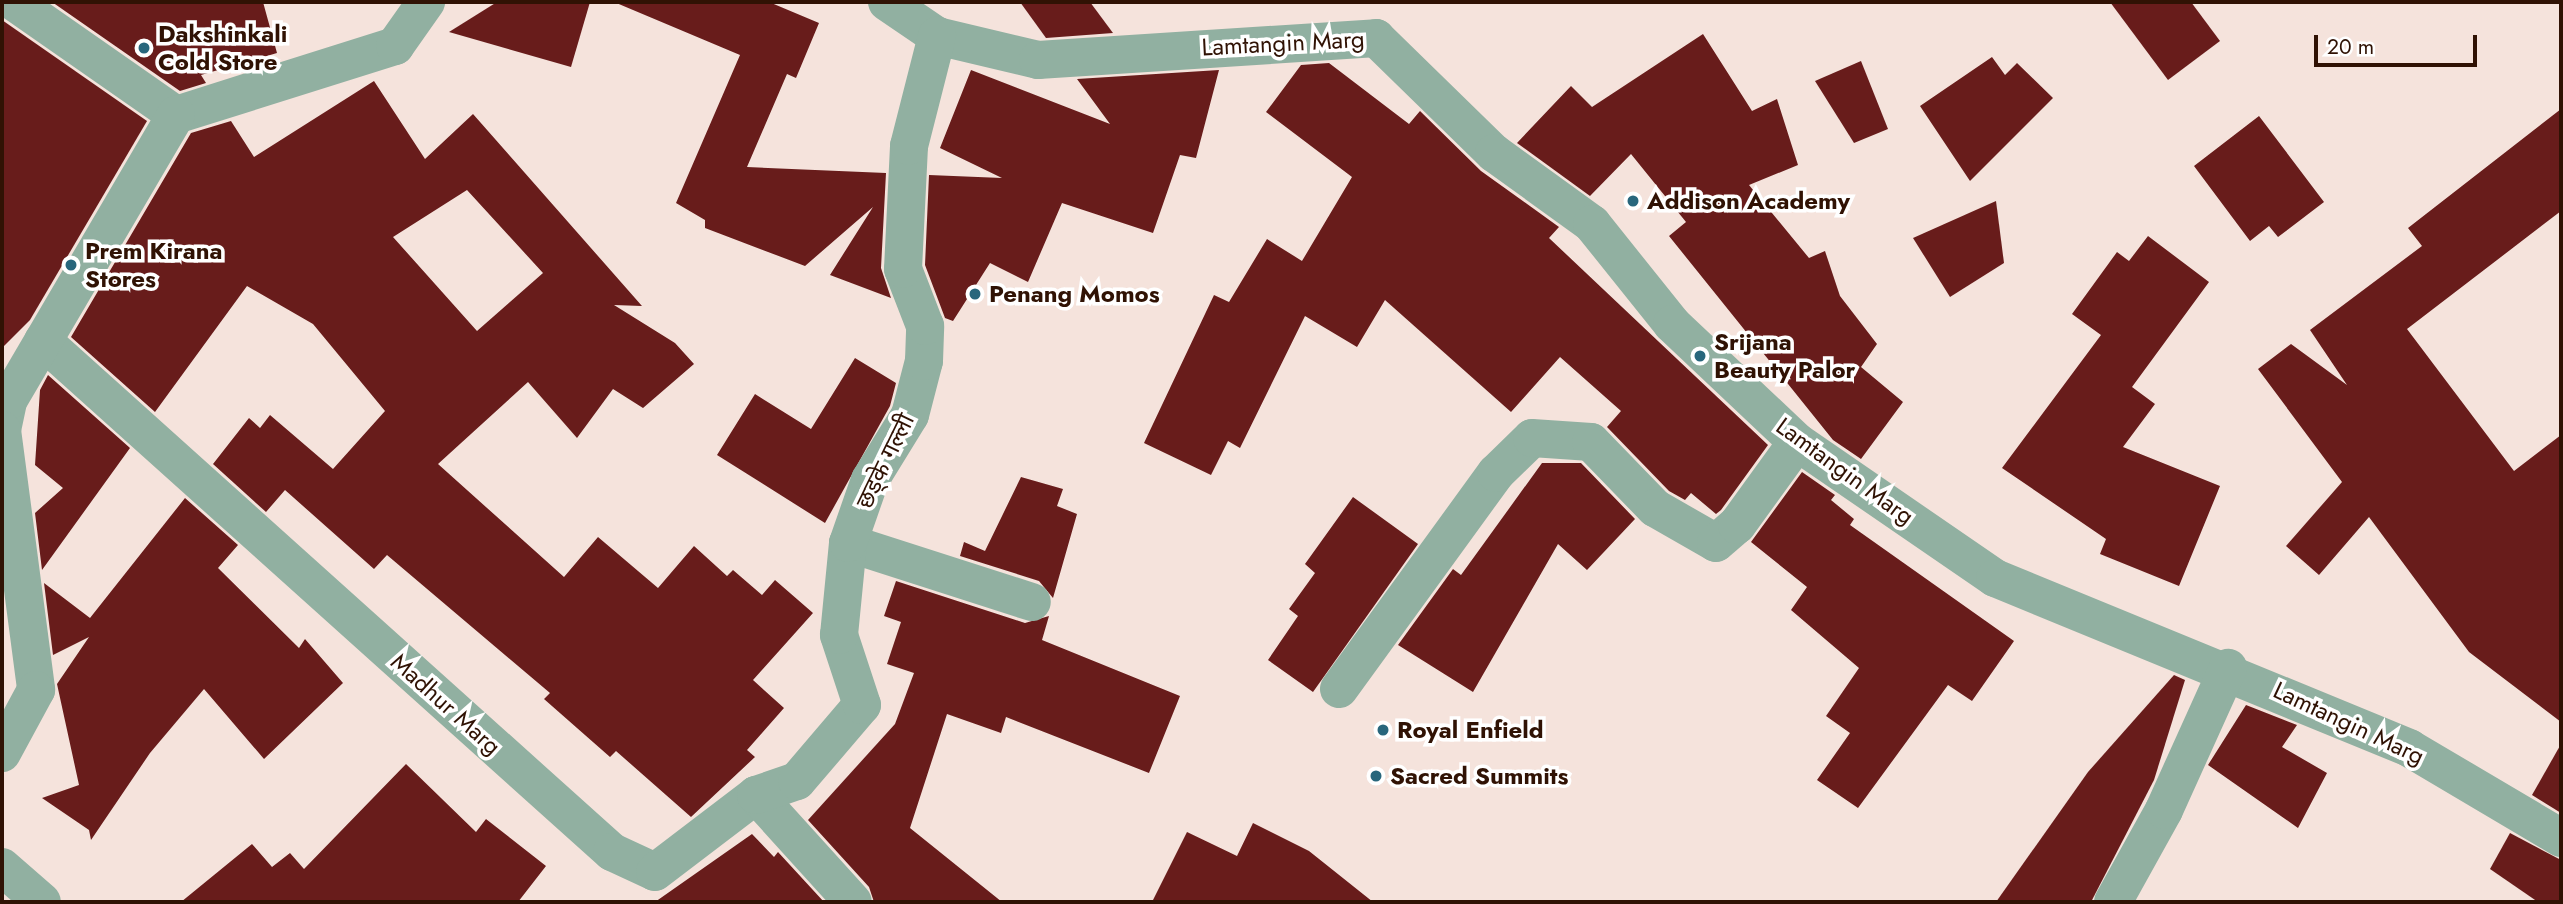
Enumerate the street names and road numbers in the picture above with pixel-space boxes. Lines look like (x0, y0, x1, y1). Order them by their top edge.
street label: Lamtangin Marg (1201, 24, 1365, 62)
street label: छड्के गल्ली (850, 409, 920, 513)
street label: Lamtangin Marg (1771, 411, 1919, 531)
street label: Madhur Marg (385, 647, 507, 761)
street label: Lamtangin Marg (2269, 675, 2429, 771)

